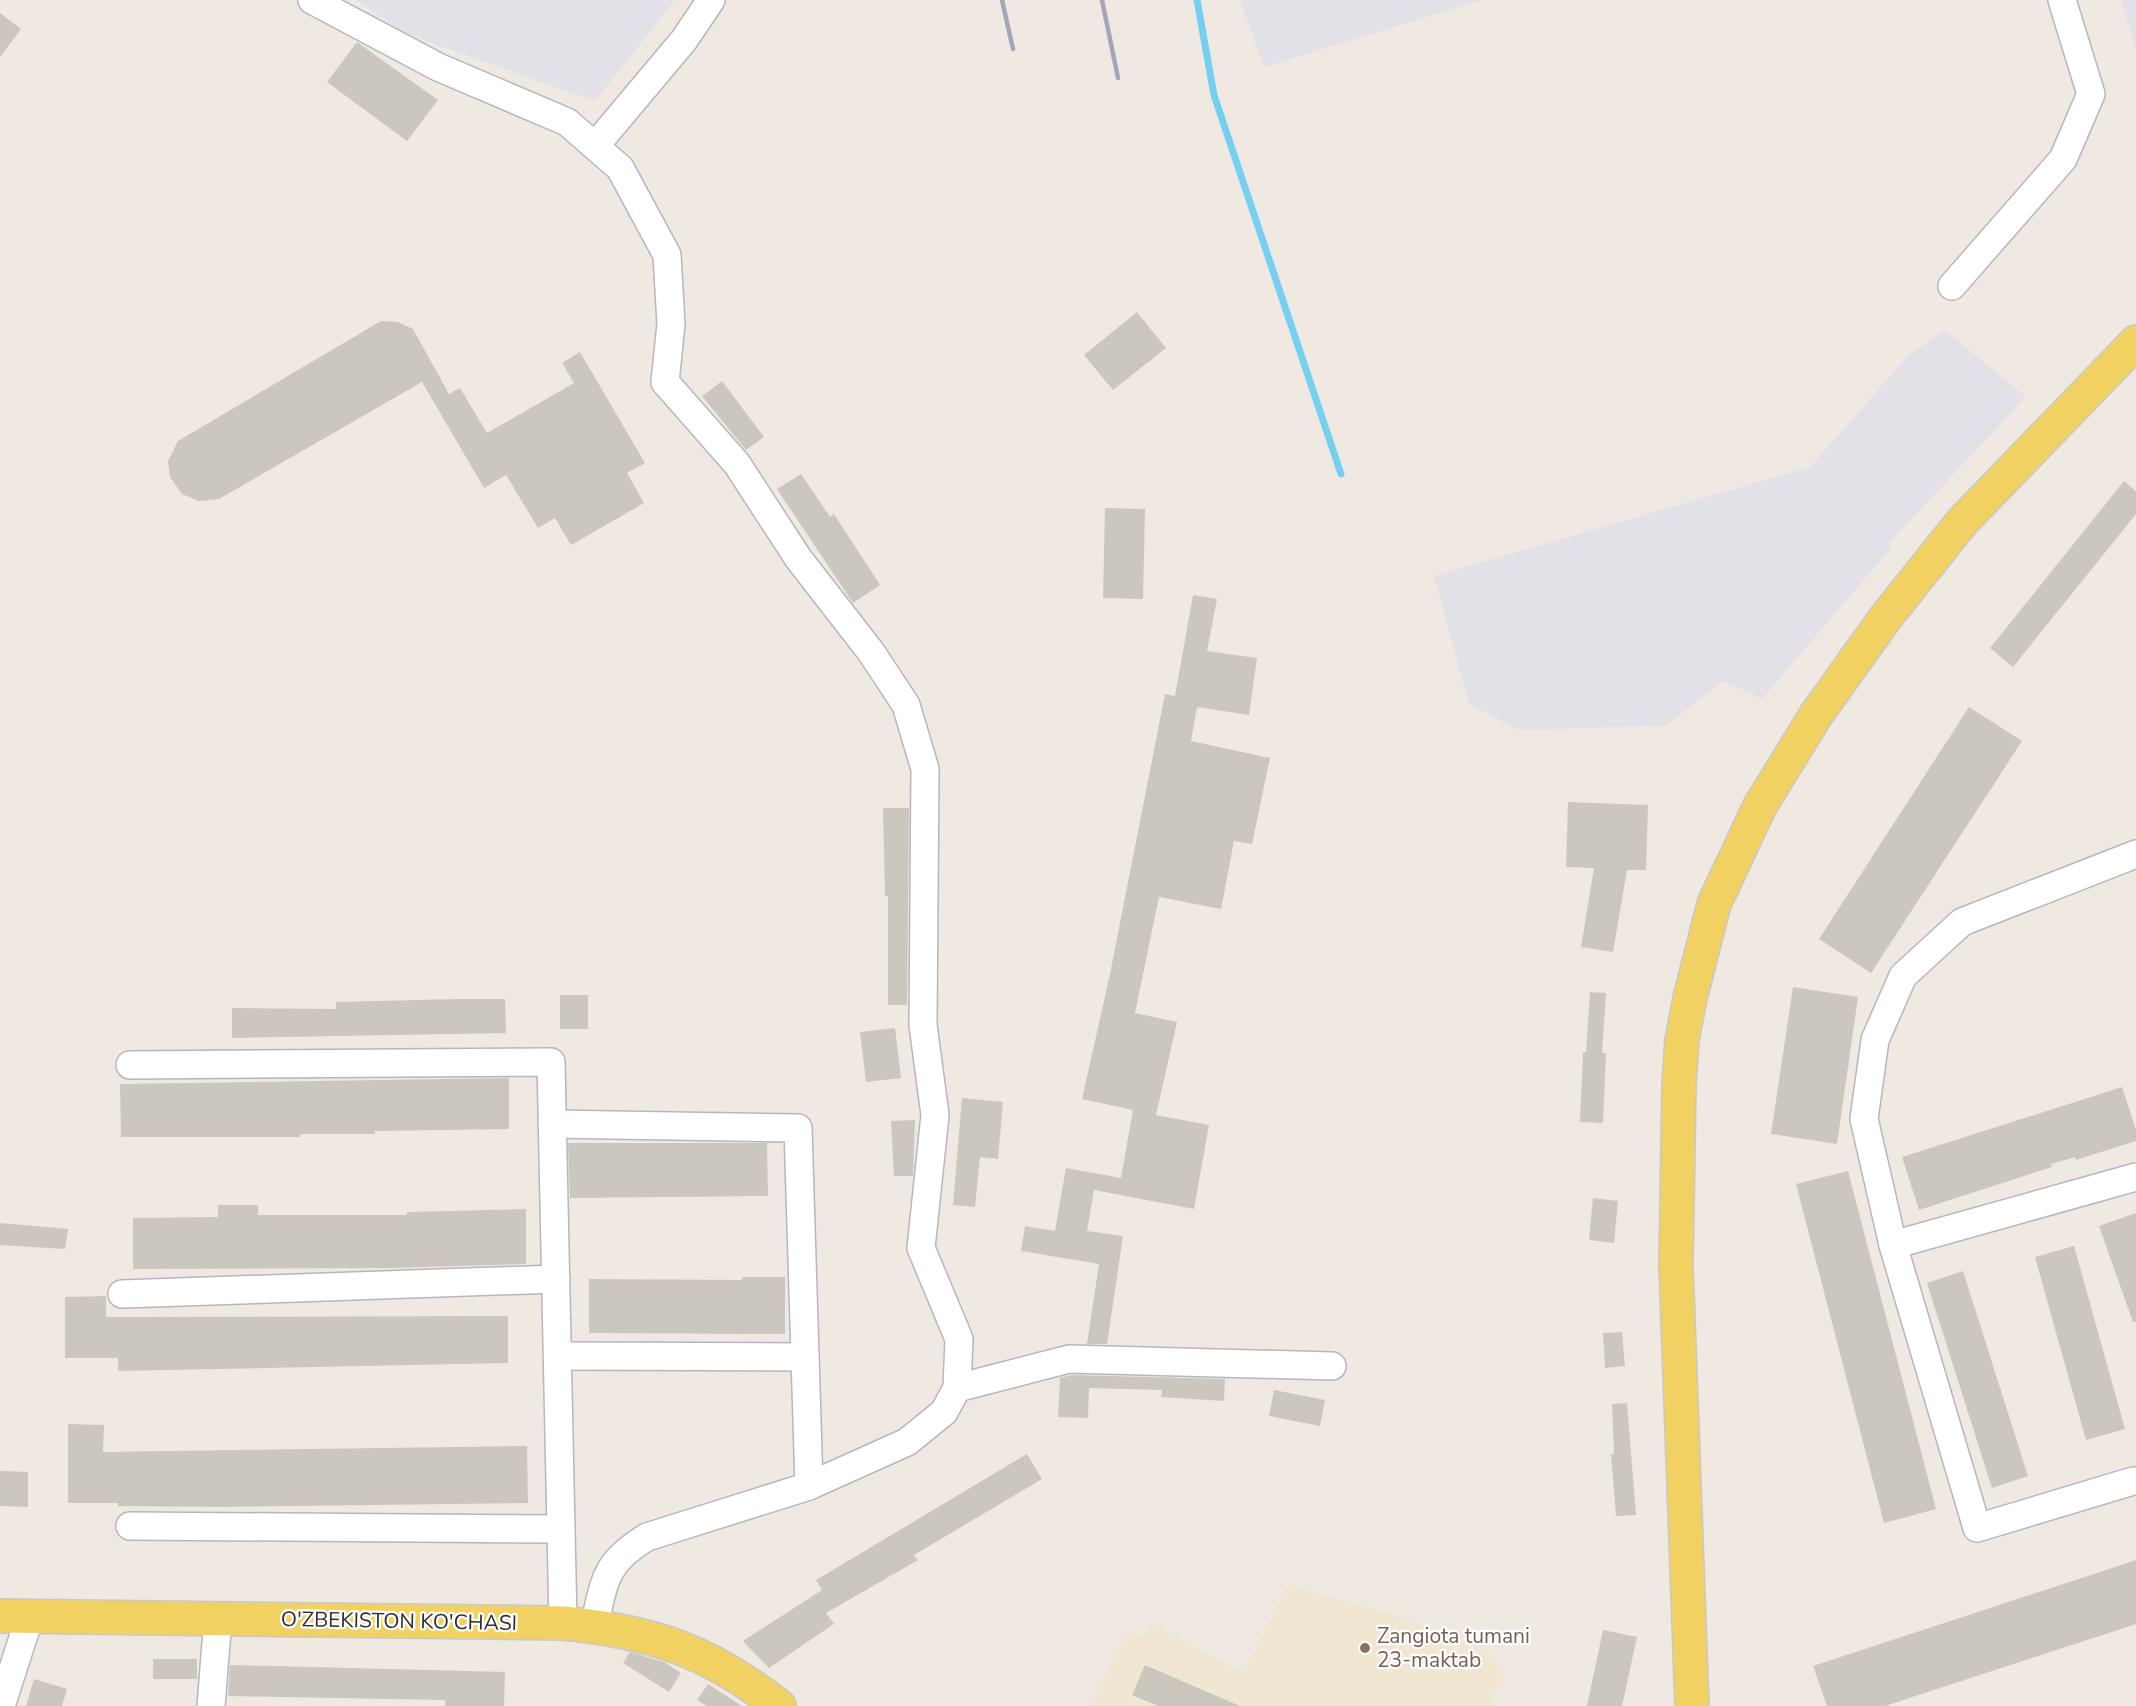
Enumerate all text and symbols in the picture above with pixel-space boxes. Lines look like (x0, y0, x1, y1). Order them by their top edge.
street label: O'ZBEKISTON KO'CHASI (281, 1605, 517, 1637)
place label: Zangiota tumani 23-maktab (1377, 1622, 1530, 1674)
marker: Zangiota tumani 23-maktab (1358, 1641, 1372, 1655)

